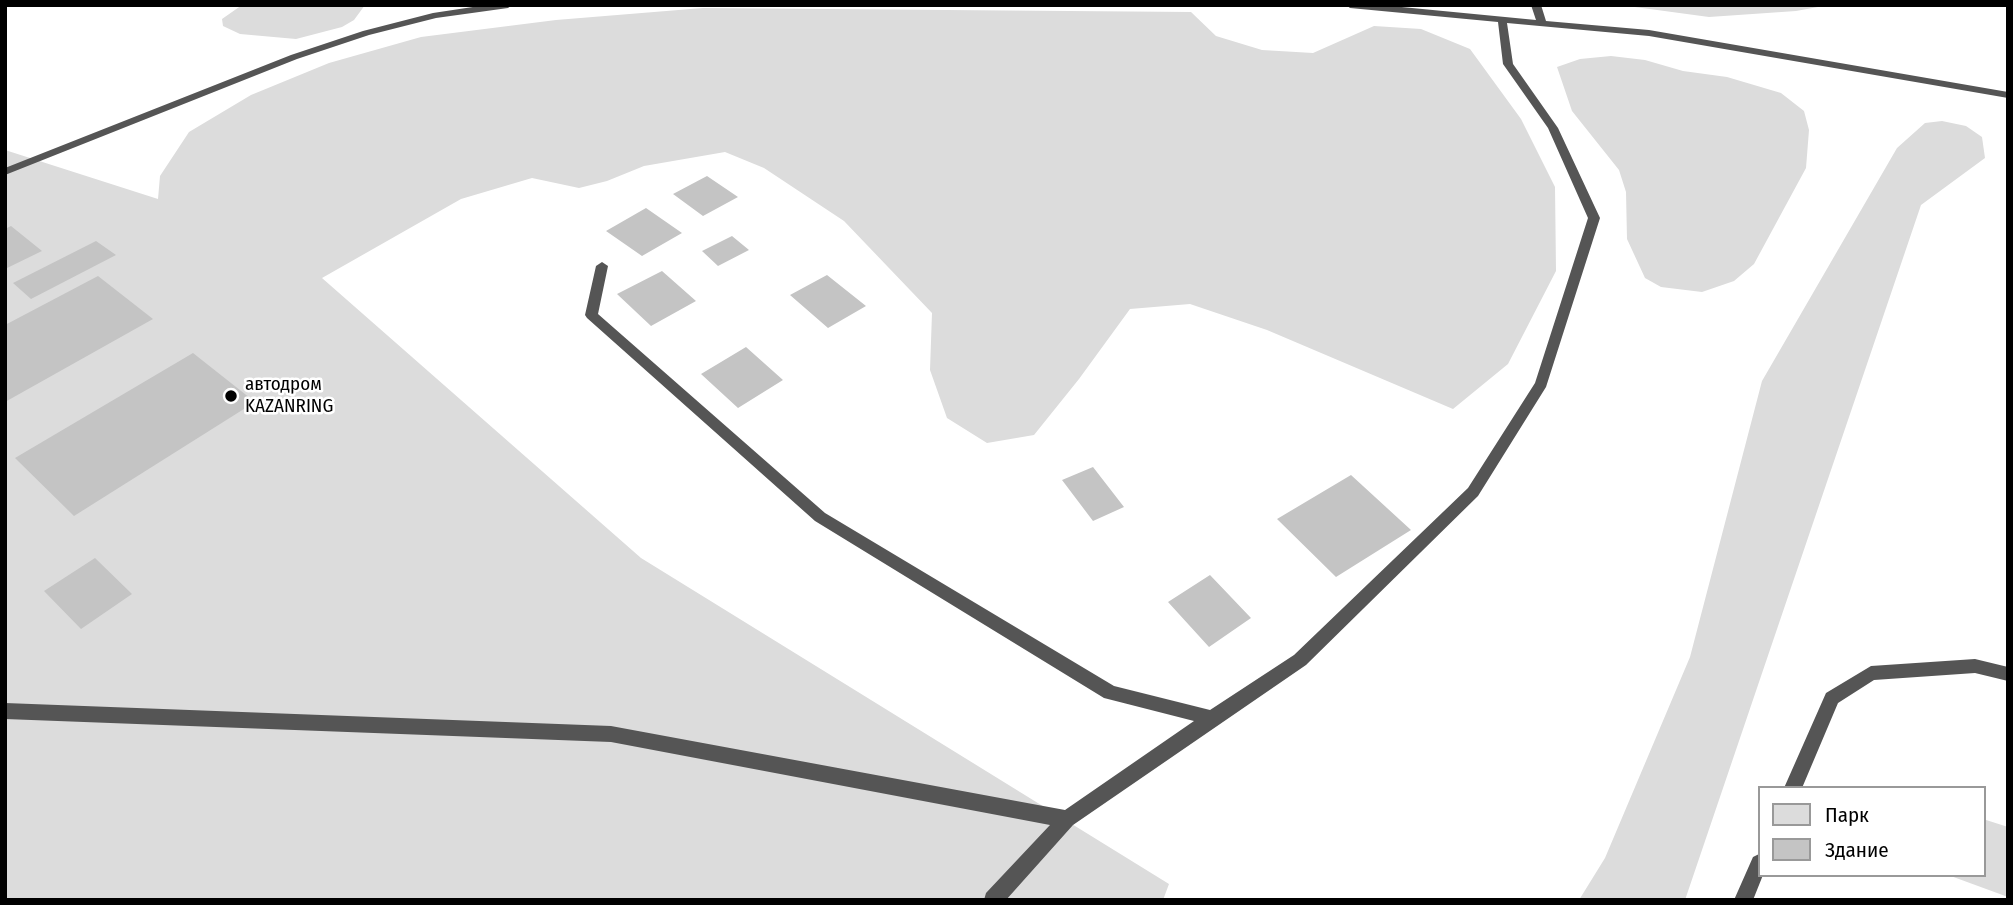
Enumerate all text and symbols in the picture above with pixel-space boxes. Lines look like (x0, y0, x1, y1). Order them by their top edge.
place label: автодром KAZANRING (245, 374, 333, 418)
marker: автодром KAZANRING (223, 388, 239, 404)
legend (1758, 786, 1985, 877)
text: Парк (1825, 802, 1869, 828)
text: Здание (1825, 837, 1889, 863)

